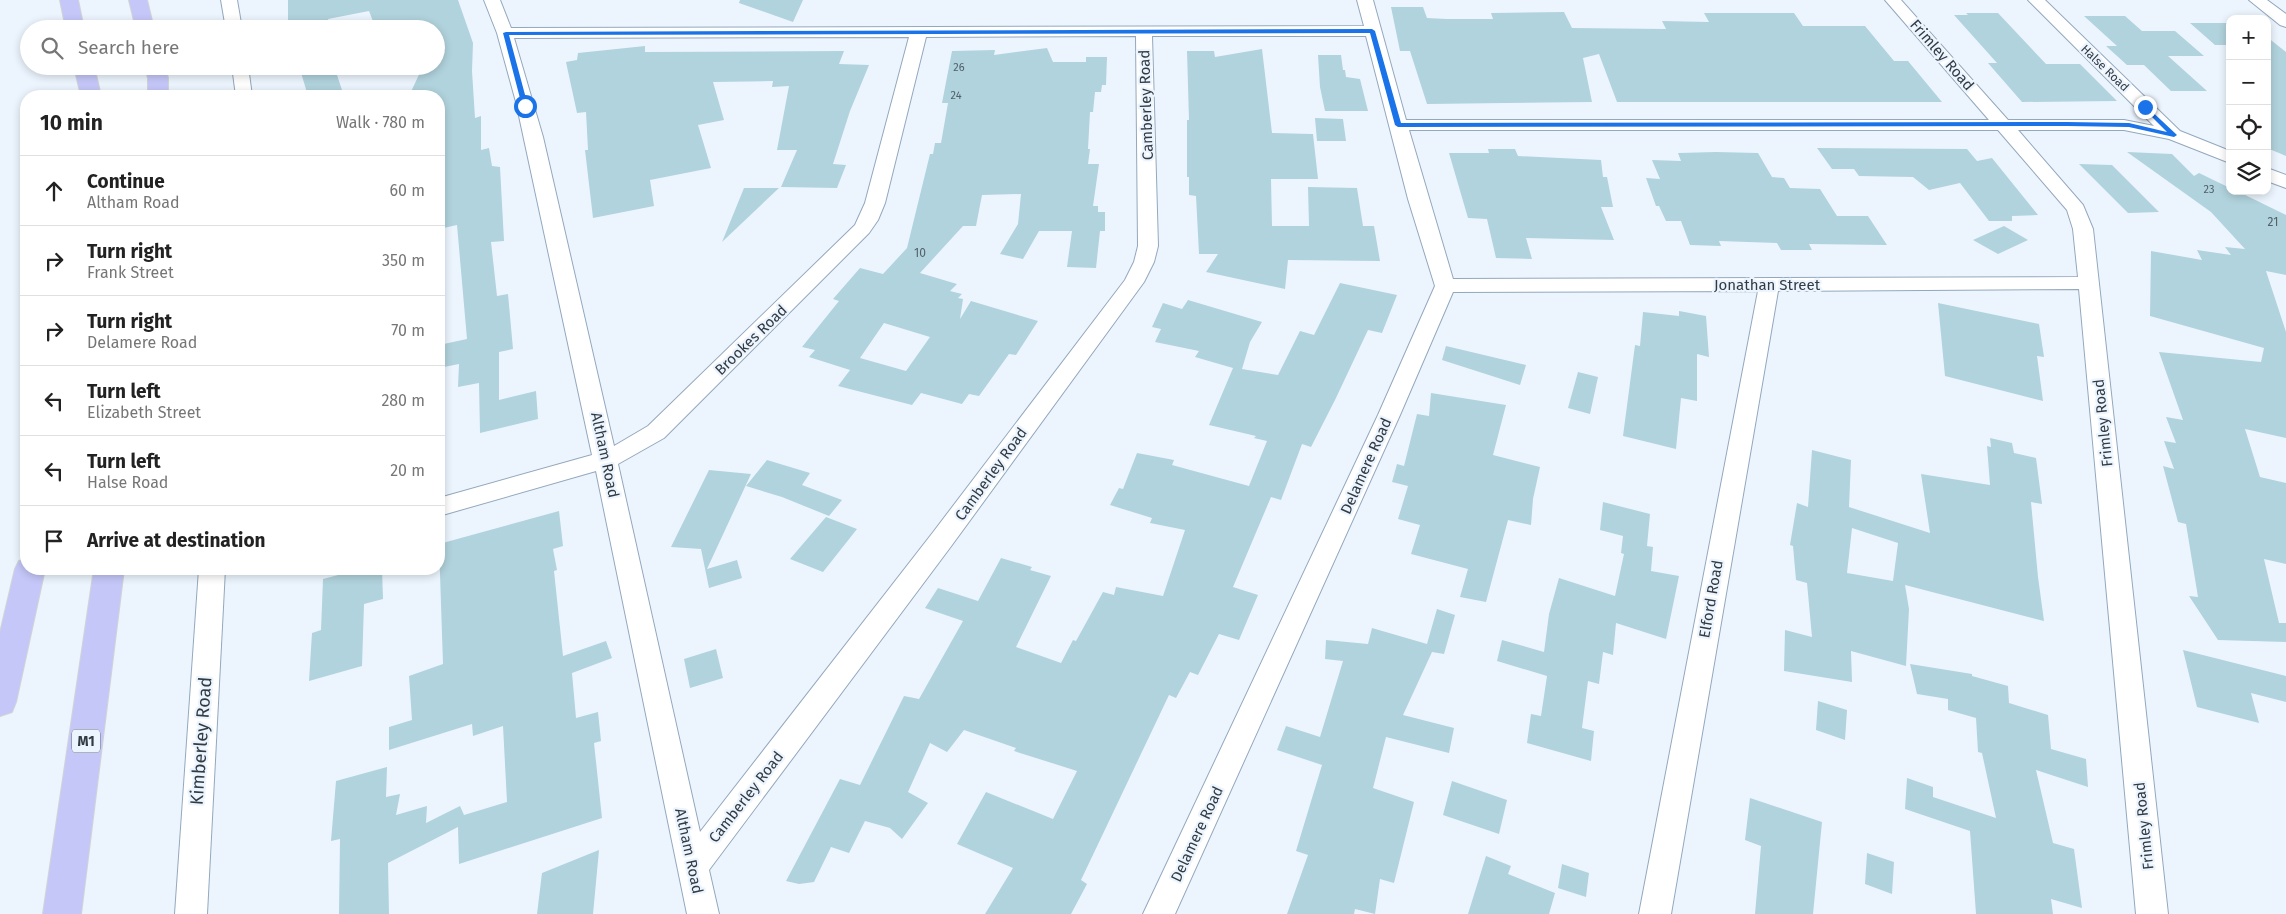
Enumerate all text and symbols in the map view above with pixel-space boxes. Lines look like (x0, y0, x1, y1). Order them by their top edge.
map controls (2226, 15, 2271, 195)
button: + (2226, 15, 2271, 60)
street label: Frimley Road (1906, 16, 1978, 94)
search box (20, 20, 445, 75)
icon: search (38, 34, 66, 62)
text: Search here (78, 36, 179, 59)
street label: Halse Road (2078, 42, 2132, 94)
street label: Camberley Road (1135, 49, 1157, 161)
button: − (2226, 60, 2271, 105)
house number: 26 (953, 61, 965, 74)
house number: 24 (951, 89, 962, 102)
route start (514, 95, 537, 118)
route end (2134, 96, 2157, 119)
button: locate (2226, 105, 2271, 150)
text: 10 min (40, 110, 103, 136)
text: Walk · 780 m (336, 113, 425, 132)
button: layers (2226, 150, 2271, 195)
text: Continue (87, 170, 165, 193)
icon: ahead (40, 177, 68, 205)
text: 60 m (390, 181, 425, 200)
house number: 23 (2204, 183, 2214, 196)
text: Altham Road (87, 193, 180, 212)
house number: 21 (2268, 215, 2278, 229)
text: Turn right (87, 240, 172, 263)
house number: 10 (914, 246, 926, 260)
icon: right (40, 247, 68, 275)
text: 350 m (382, 251, 425, 270)
text: Frank Street (87, 263, 174, 282)
street label: Jonathan Street (1714, 276, 1821, 294)
street label: Brookes Road (711, 301, 791, 379)
text: Turn right (87, 310, 172, 333)
icon: right (40, 317, 68, 345)
text: 70 m (391, 321, 425, 340)
text: Delamere Road (87, 333, 197, 352)
street label: Frimley Road (2089, 378, 2117, 468)
text: Turn left (87, 380, 161, 403)
icon: left (40, 387, 68, 415)
text: 280 m (381, 391, 425, 410)
text: Elizabeth Street (87, 403, 201, 422)
street label: Altham Road (587, 411, 623, 499)
street label: Delamere Road (1337, 415, 1395, 517)
street label: Camberley Road (951, 424, 1031, 524)
text: Turn left (87, 450, 161, 473)
icon: left (40, 457, 68, 485)
text: 20 m (390, 461, 425, 480)
text: Halse Road (87, 473, 168, 492)
icon: arrive (40, 527, 68, 555)
text: Arrive at destination (87, 529, 266, 552)
street label: Elford Road (1695, 559, 1727, 639)
street label: Kimberley Road (186, 676, 216, 806)
road number: M1 (72, 729, 100, 752)
street label: Camberley Road (705, 748, 787, 846)
street label: Frimley Road (2130, 781, 2158, 871)
street label: Delamere Road (1167, 783, 1227, 885)
street label: Altham Road (671, 807, 707, 895)

